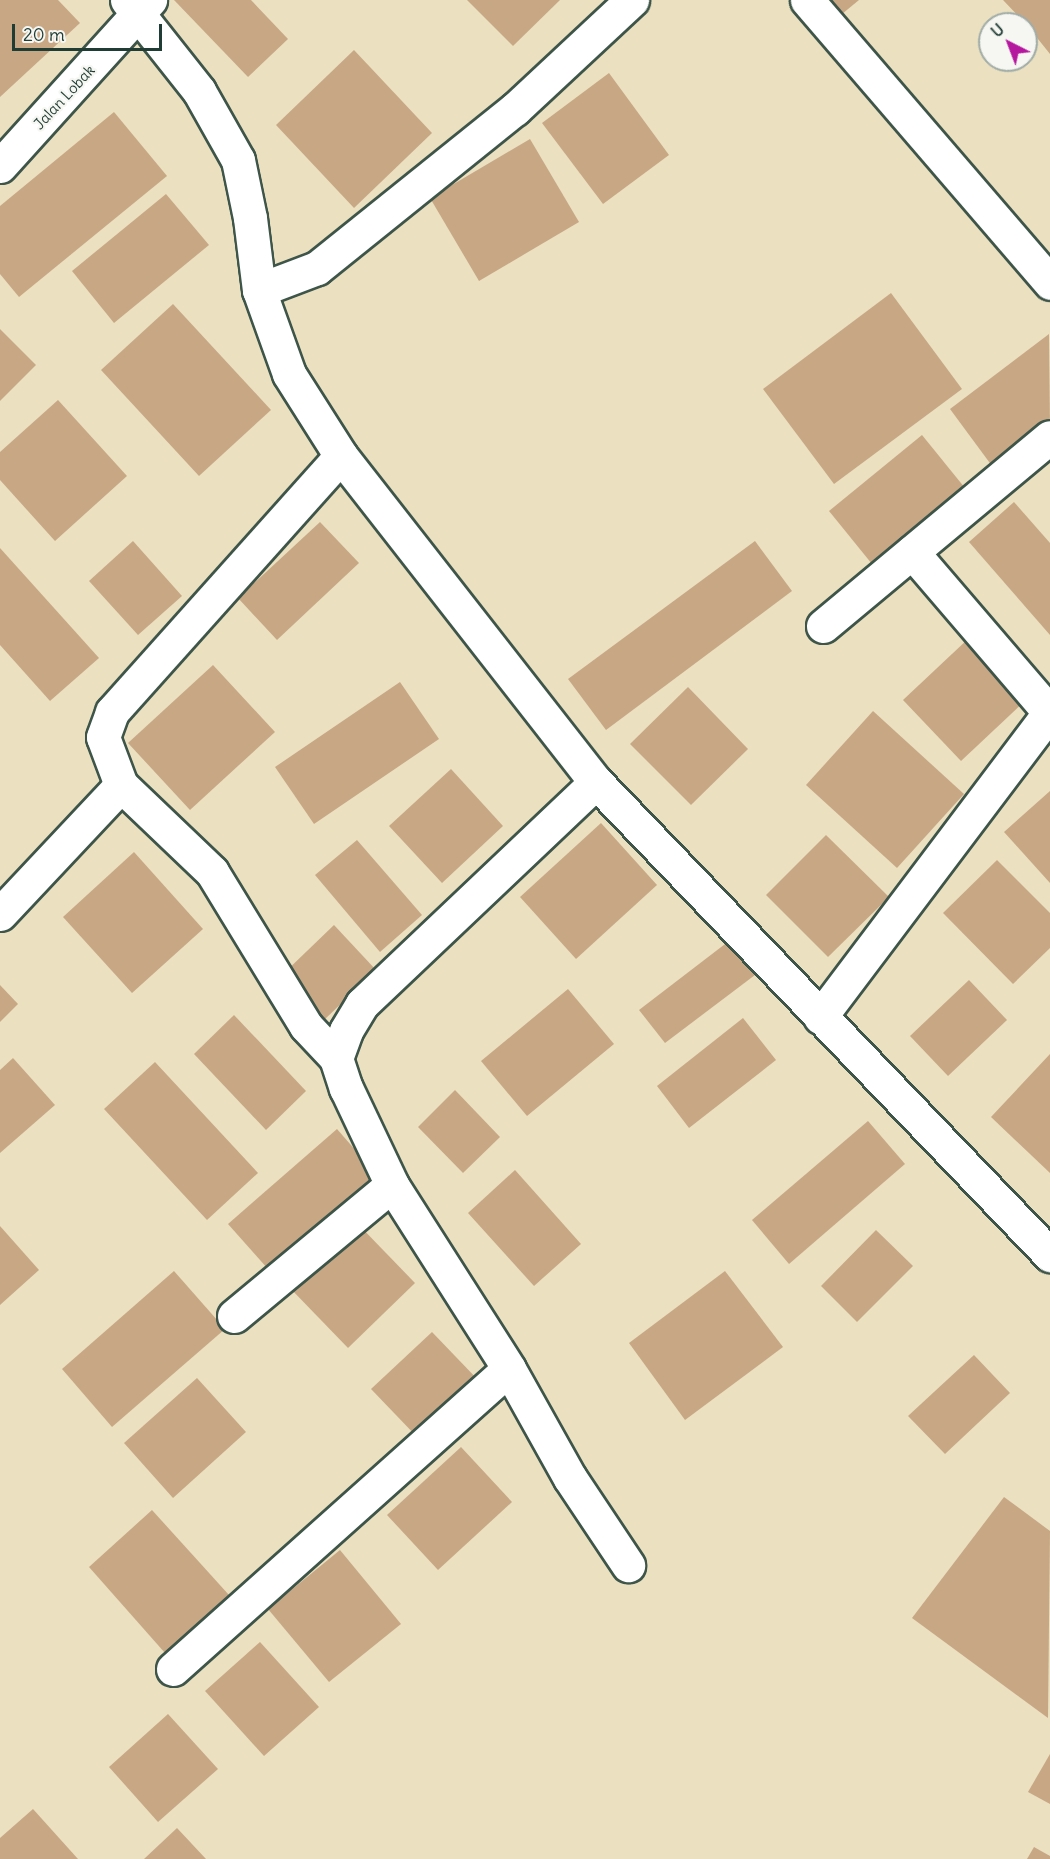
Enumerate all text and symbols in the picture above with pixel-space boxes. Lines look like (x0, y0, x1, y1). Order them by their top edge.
scale bar (15, 12, 165, 50)
north arrow (978, 12, 1038, 72)
text: U (987, 19, 1008, 41)
text: 20 m (23, 23, 65, 46)
street label: Jalan Lobak (30, 61, 98, 133)

